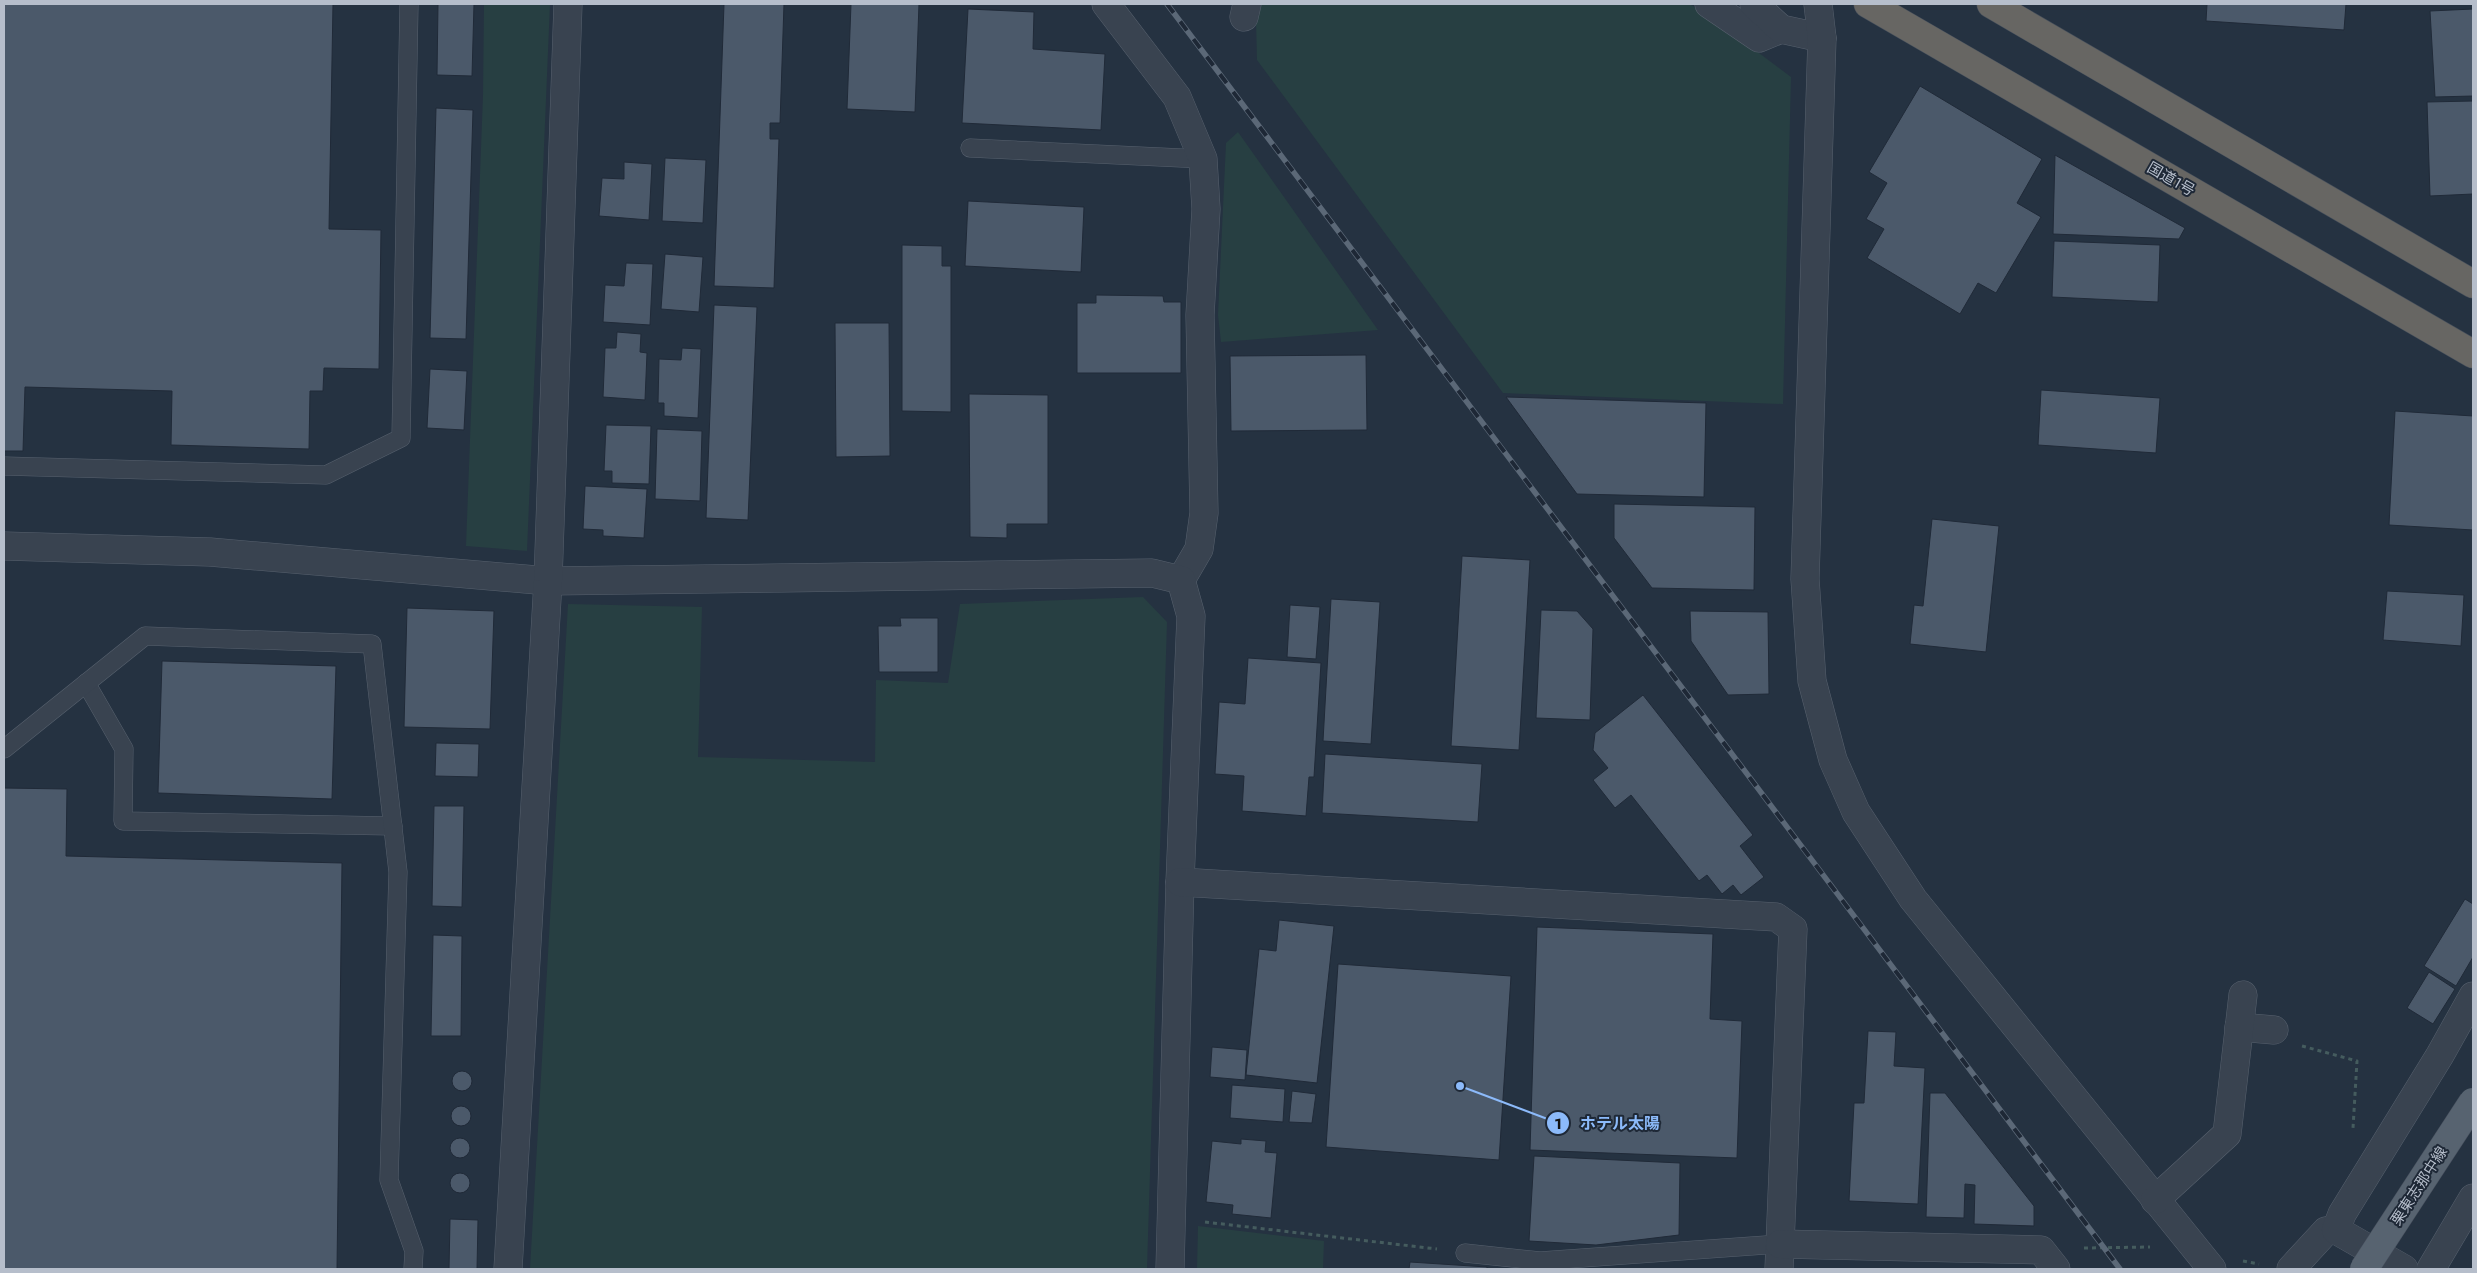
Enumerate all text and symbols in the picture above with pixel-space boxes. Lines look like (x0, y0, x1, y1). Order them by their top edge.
street label: 国道1号 (2143, 157, 2199, 201)
callout: ホテル太陽 (1545, 1108, 1670, 1139)
text: ホテル太陽 (1580, 1112, 1660, 1135)
text: 1 (1554, 1113, 1562, 1135)
street label: 栗東志那中線 (2385, 1142, 2453, 1230)

